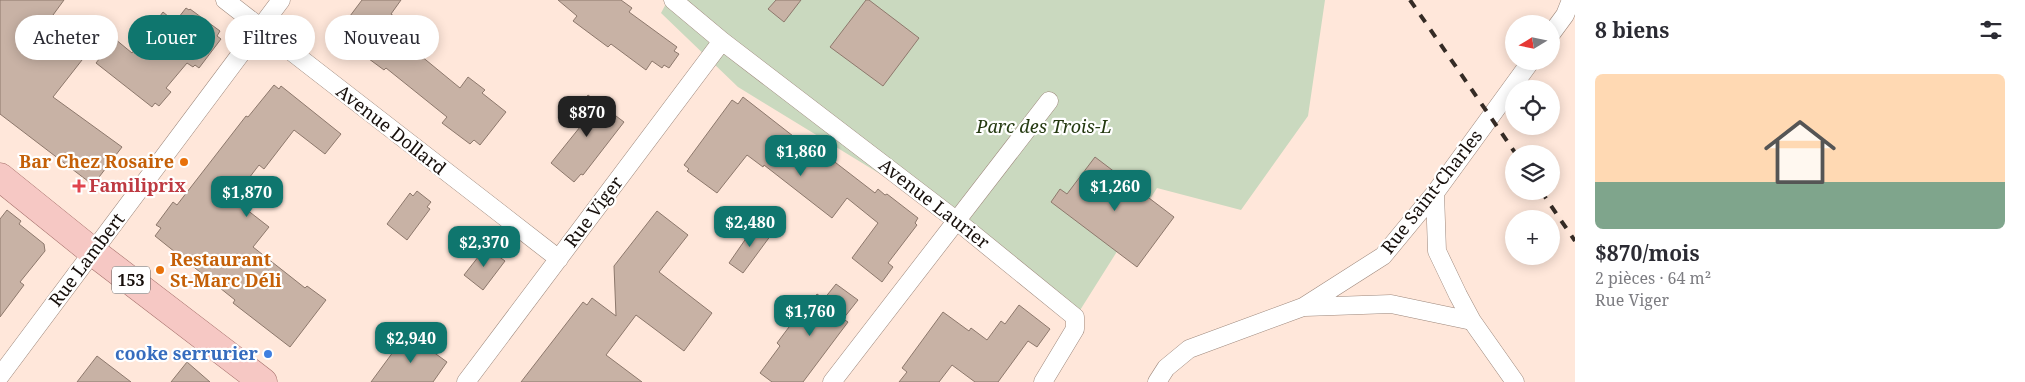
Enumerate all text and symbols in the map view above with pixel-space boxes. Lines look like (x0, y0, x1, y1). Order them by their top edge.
chip: Acheter (15, 15, 118, 60)
chip: Louer (128, 15, 215, 60)
chip: Filtres (225, 15, 315, 60)
chip: Nouveau (325, 15, 439, 60)
north arrow (1505, 15, 1560, 70)
map controls (1505, 15, 1560, 265)
text: 8 biens (1595, 16, 1669, 44)
icon: filters (1977, 16, 2005, 44)
street label: Avenue Dollard (332, 79, 452, 180)
button: locate (1505, 80, 1560, 135)
pin: $870 (557, 96, 617, 138)
text: $870 (569, 101, 605, 123)
icon: home (1755, 107, 1845, 197)
park label: Parc des Trois-L (975, 114, 1112, 138)
street label: Rue Saint-Charles (1375, 124, 1487, 258)
pin: $1,860 (760, 134, 842, 177)
text: $1,860 (776, 140, 826, 162)
button: layers (1505, 145, 1560, 200)
place label: Bar Chez Rosaire (19, 149, 174, 173)
street label: Avenue Laurier (874, 152, 995, 254)
marker: Bar Chez Rosaire (178, 156, 190, 168)
pin: $1,260 (1074, 170, 1156, 212)
street label: Rue Viger (559, 171, 628, 252)
place label: Familiprix (89, 173, 186, 197)
text: $1,260 (1090, 175, 1140, 197)
pin: $1,870 (206, 176, 288, 218)
marker: Familiprix (73, 180, 85, 192)
text: $1,870 (222, 181, 272, 203)
pin: $2,480 (709, 206, 791, 248)
street label: Rue Lambert (43, 208, 129, 311)
button: + (1505, 210, 1560, 265)
text: $2,480 (725, 211, 775, 233)
pin: $2,370 (443, 226, 525, 268)
text: $2,370 (459, 231, 509, 253)
text: $870/mois (1595, 239, 1700, 267)
place label: Restaurant St-Marc Déli (170, 247, 282, 292)
marker: Restaurant St-Marc Déli (154, 264, 166, 276)
road number: 153 (112, 266, 150, 294)
text: 2 pièces · 64 m² (1595, 267, 1711, 289)
text: Rue Viger (1595, 289, 1669, 311)
pin: $1,760 (769, 294, 851, 337)
text: $1,760 (785, 300, 835, 322)
pin: $2,940 (370, 322, 452, 364)
text: $2,940 (386, 327, 436, 349)
place label: cooke serrurier (115, 341, 259, 365)
marker: cooke serrurier (262, 348, 274, 360)

